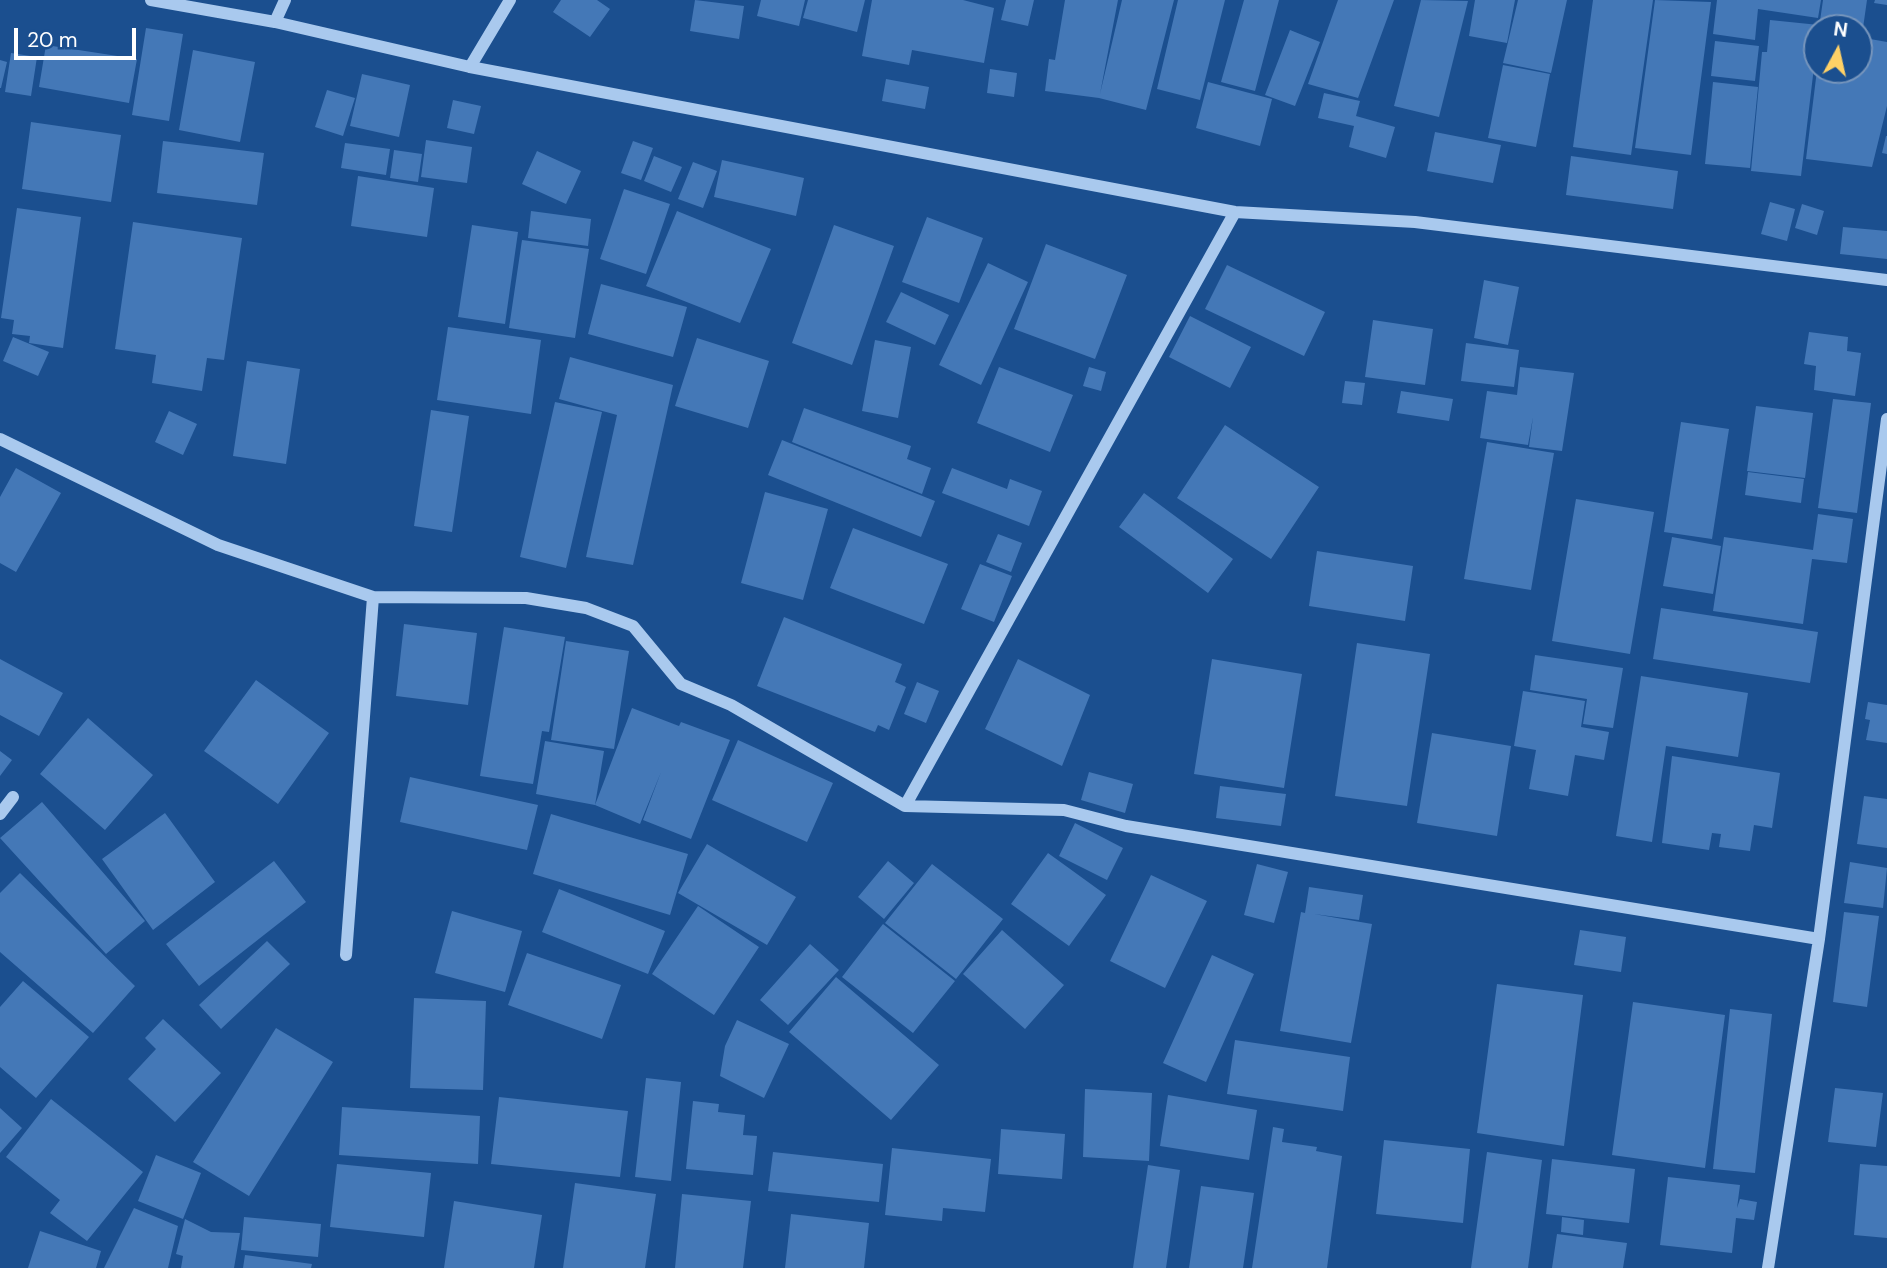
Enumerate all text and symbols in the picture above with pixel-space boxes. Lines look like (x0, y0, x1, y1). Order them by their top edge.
scale bar (18, 14, 140, 58)
north arrow (1803, 14, 1873, 84)
text: N (1832, 16, 1849, 43)
text: 20 m (27, 26, 78, 54)

